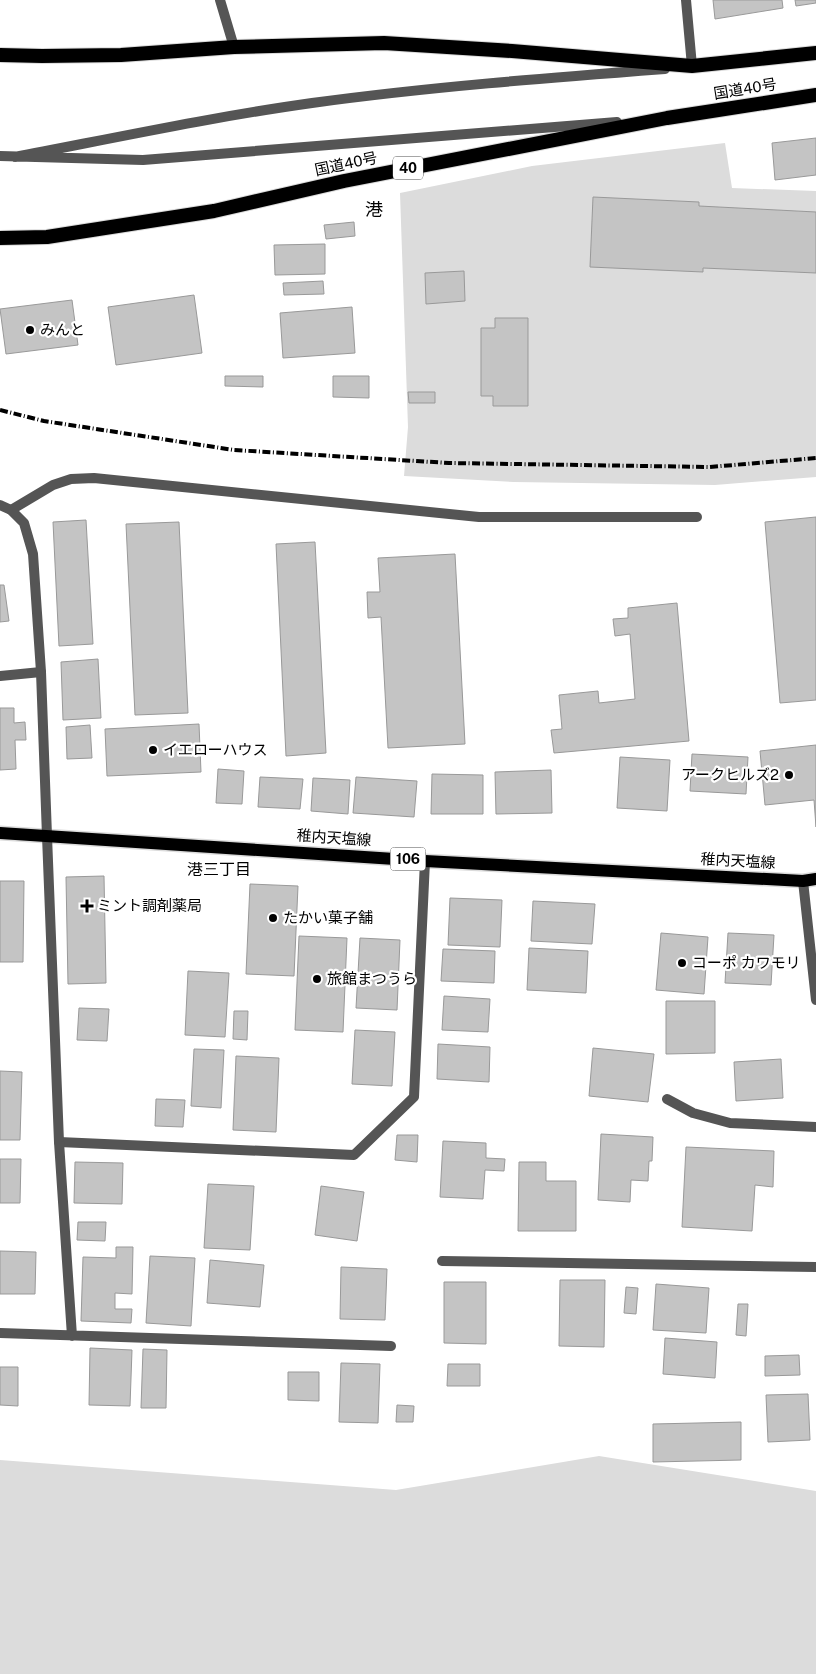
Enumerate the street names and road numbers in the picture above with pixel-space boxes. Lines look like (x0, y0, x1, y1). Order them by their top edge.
street label: 国道40号 (712, 75, 778, 102)
street label: 国道40号 (313, 149, 379, 178)
road number: 40 (393, 156, 423, 180)
street label: 稚内天塩線 (296, 826, 372, 849)
road number: 106 (390, 848, 426, 871)
street label: 稚内天塩線 (700, 850, 776, 871)

